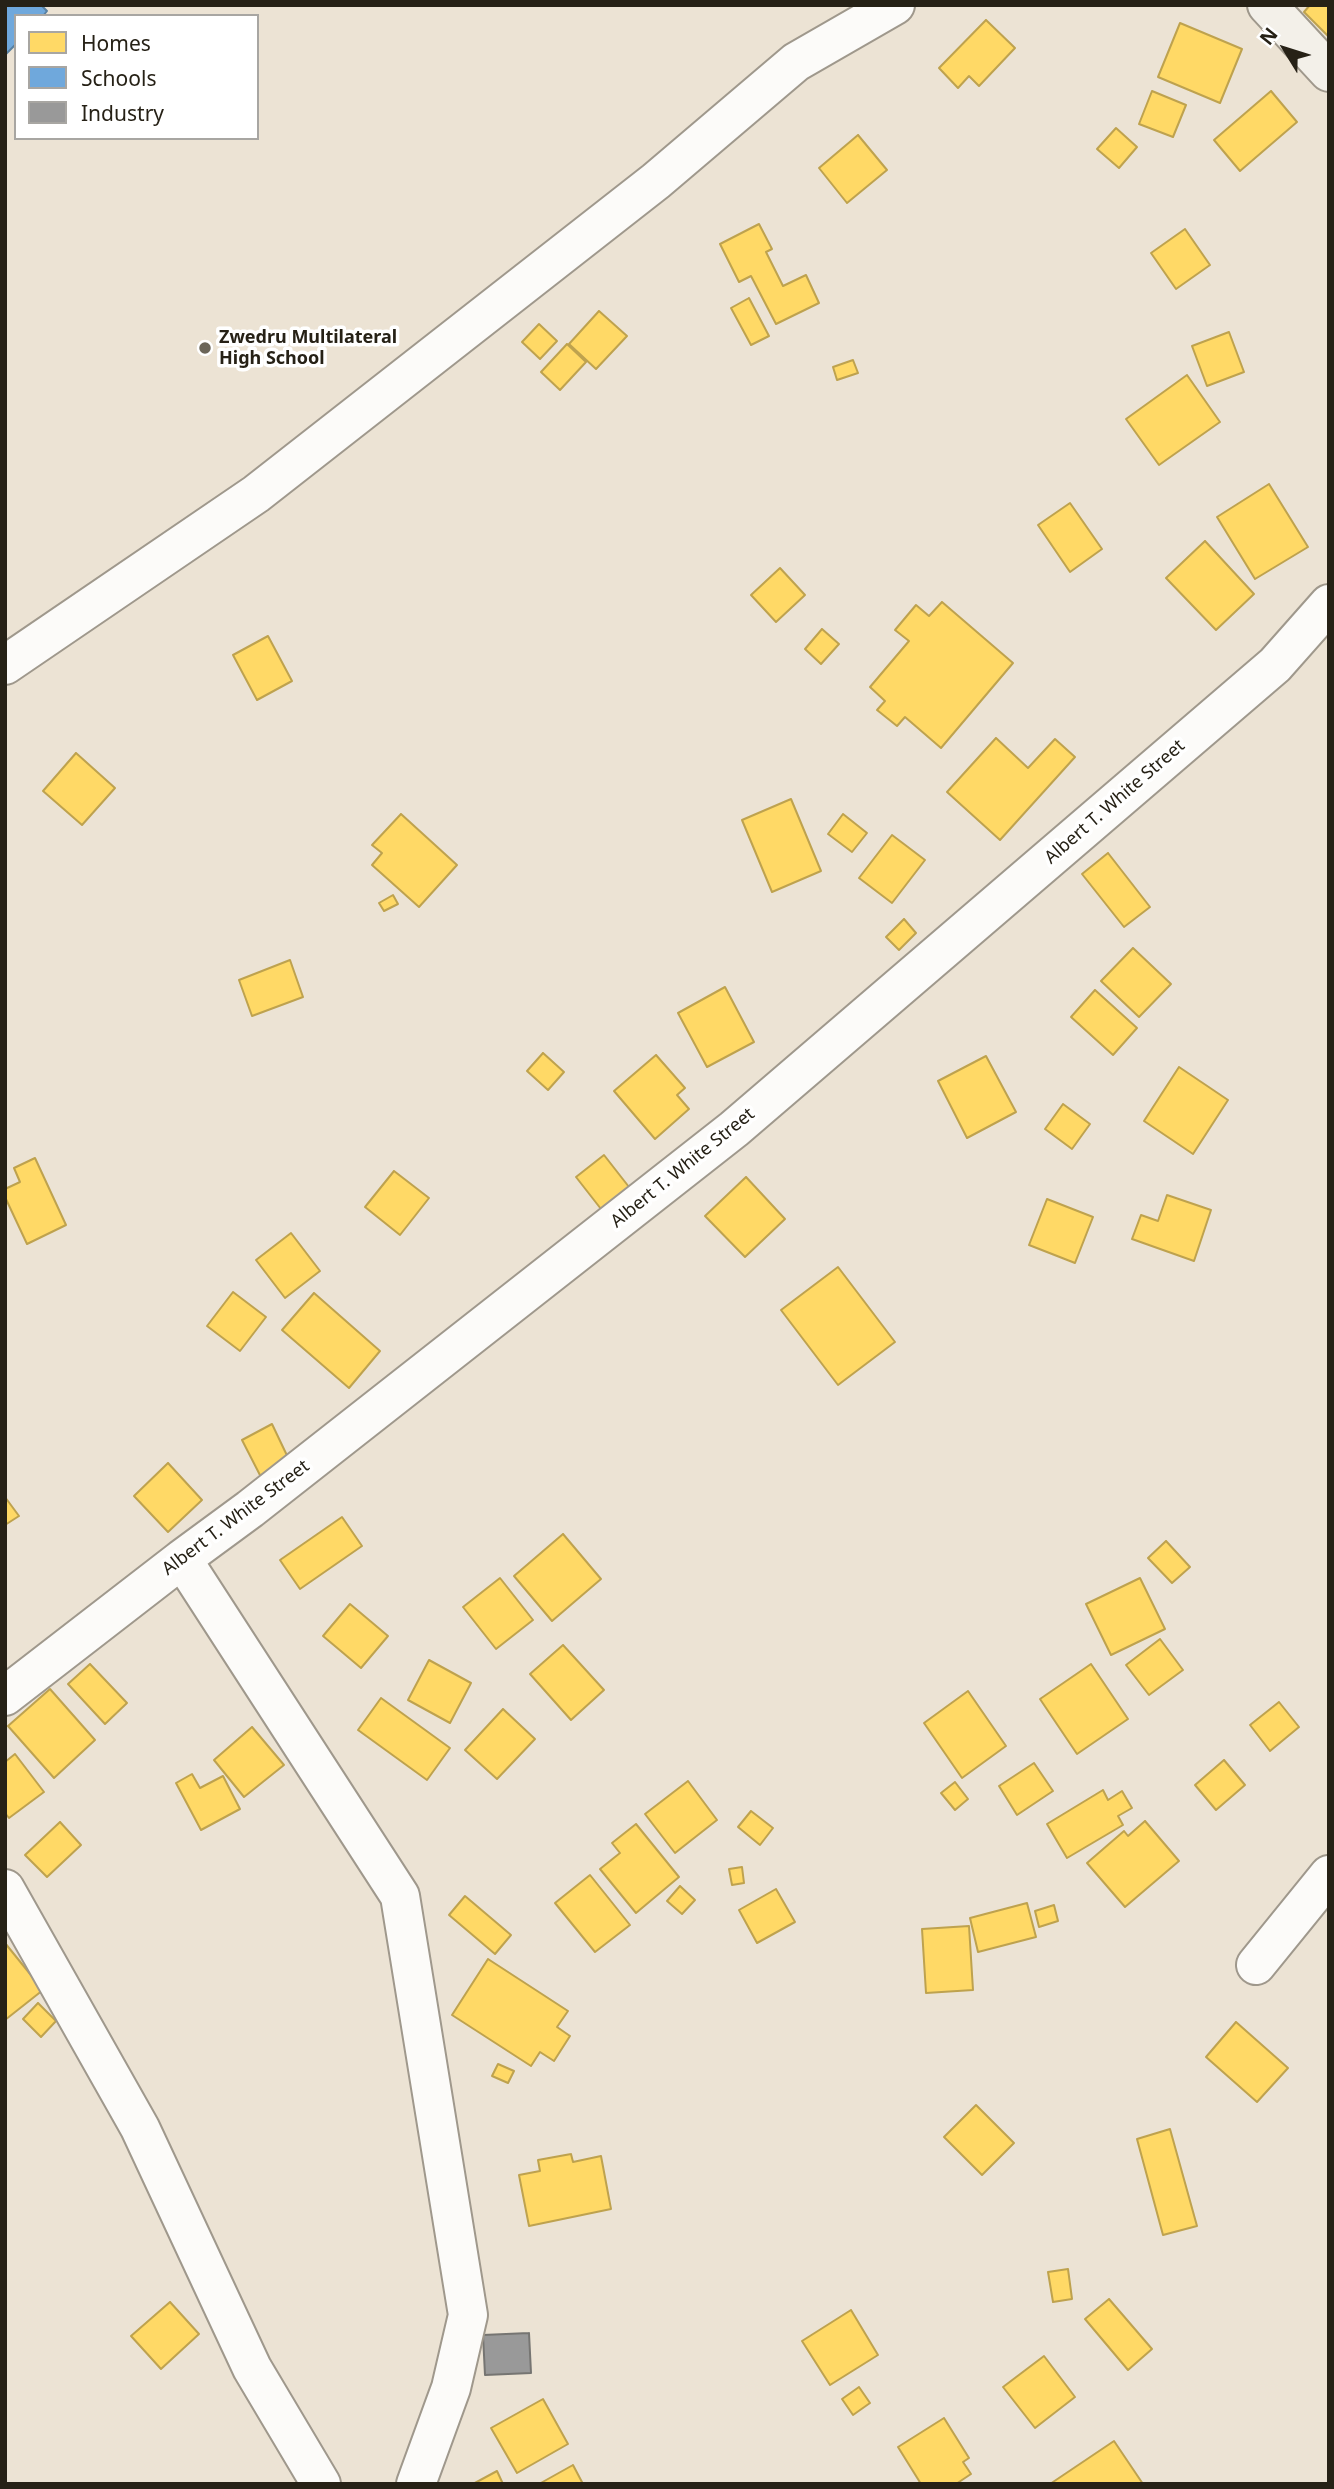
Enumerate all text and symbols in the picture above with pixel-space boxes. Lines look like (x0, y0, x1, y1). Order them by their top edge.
legend (14, 14, 259, 140)
north arrow (1250, 14, 1320, 84)
text: N (1253, 22, 1283, 50)
text: Homes (81, 29, 151, 57)
text: Schools (81, 64, 156, 92)
text: Industry (81, 99, 164, 127)
place label: Zwedru Multilateral High School (219, 327, 397, 370)
marker: Zwedru Multilateral High School (197, 340, 213, 356)
street label: Albert T. White Street (1041, 735, 1189, 869)
street label: Albert T. White Street (607, 1103, 759, 1233)
street label: Albert T. White Street (158, 1456, 314, 1580)

